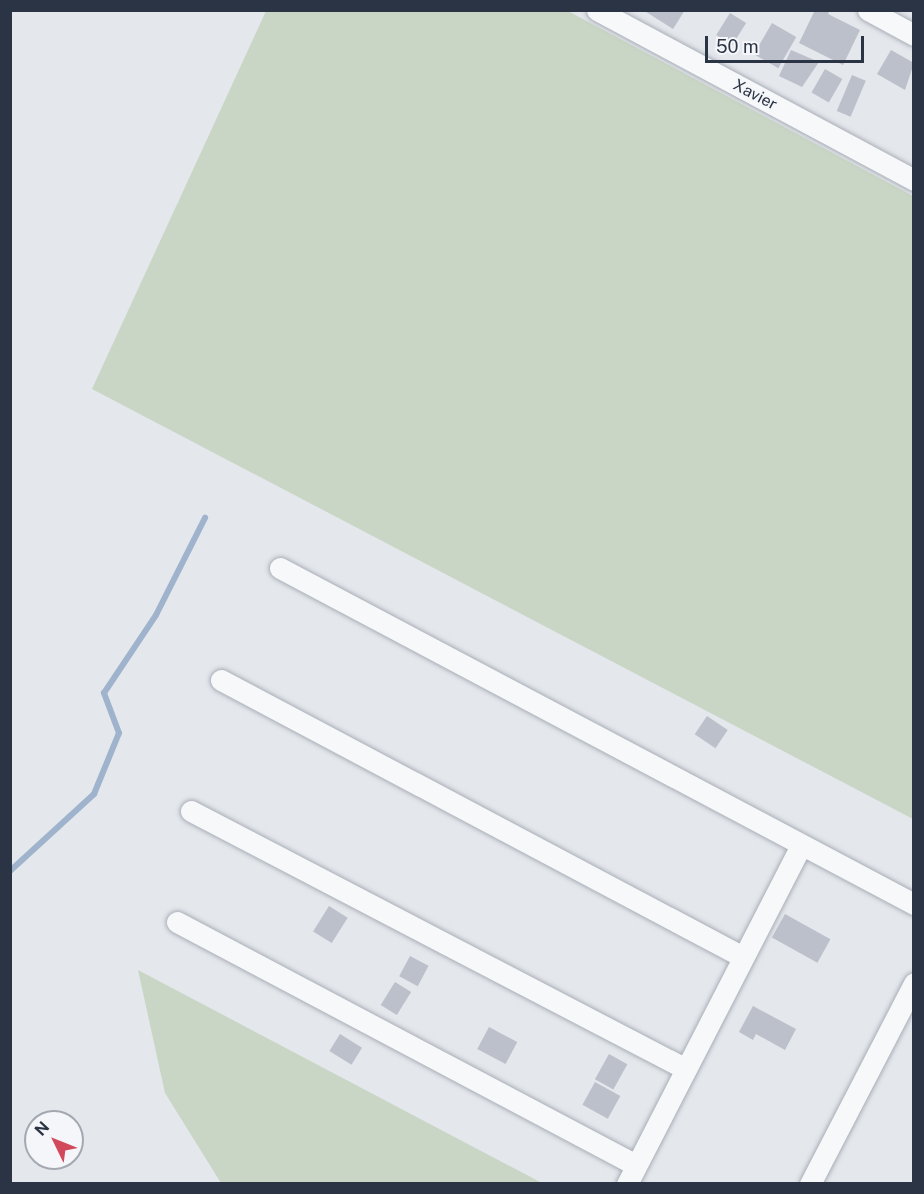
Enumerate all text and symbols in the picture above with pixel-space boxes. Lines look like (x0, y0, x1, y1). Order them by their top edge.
scale bar (708, 24, 867, 62)
text: 50 m (716, 36, 759, 57)
street label: Xavier (730, 76, 780, 114)
north arrow (24, 1110, 84, 1170)
text: N (31, 1118, 53, 1140)

